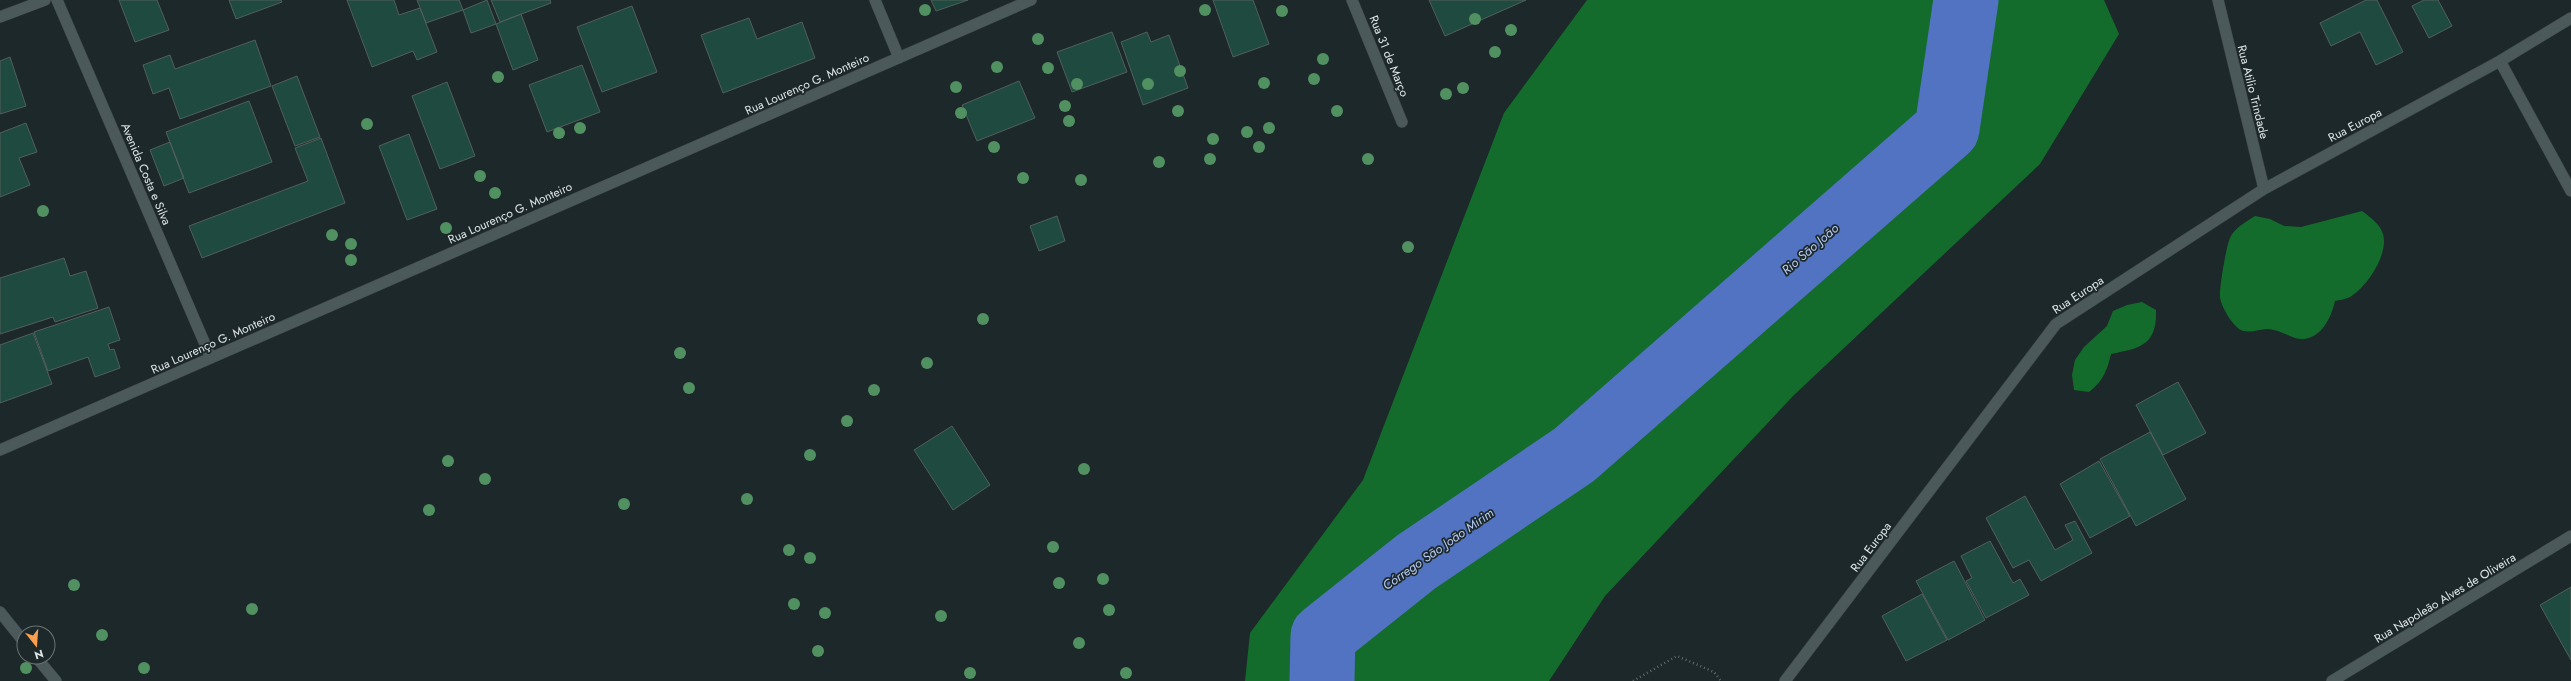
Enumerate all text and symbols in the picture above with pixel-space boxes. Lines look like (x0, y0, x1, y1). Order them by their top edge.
street label: Rua 31 de Março (1364, 13, 1414, 100)
street label: Rua Atilio Trindade (2233, 43, 2273, 141)
street label: Rua Lourenço G. Monteiro (742, 48, 872, 120)
street label: Rua Europa (2325, 103, 2385, 147)
street label: Avenida Costa e Silva (116, 120, 176, 228)
street label: Rua Lourenço G. Monteiro (445, 177, 575, 249)
water label: Rio São João (1777, 219, 1843, 279)
street label: Rua Europa (2049, 271, 2108, 318)
street label: Rua Lourenço G. Monteiro (148, 307, 278, 379)
water label: Córrego São João Mirim (1378, 503, 1498, 595)
street label: Rua Europa (1846, 518, 1896, 576)
street label: Rua Napoleão Alves de Oliveira (2371, 548, 2519, 648)
north arrow (16, 625, 56, 665)
text: N (32, 646, 45, 663)

